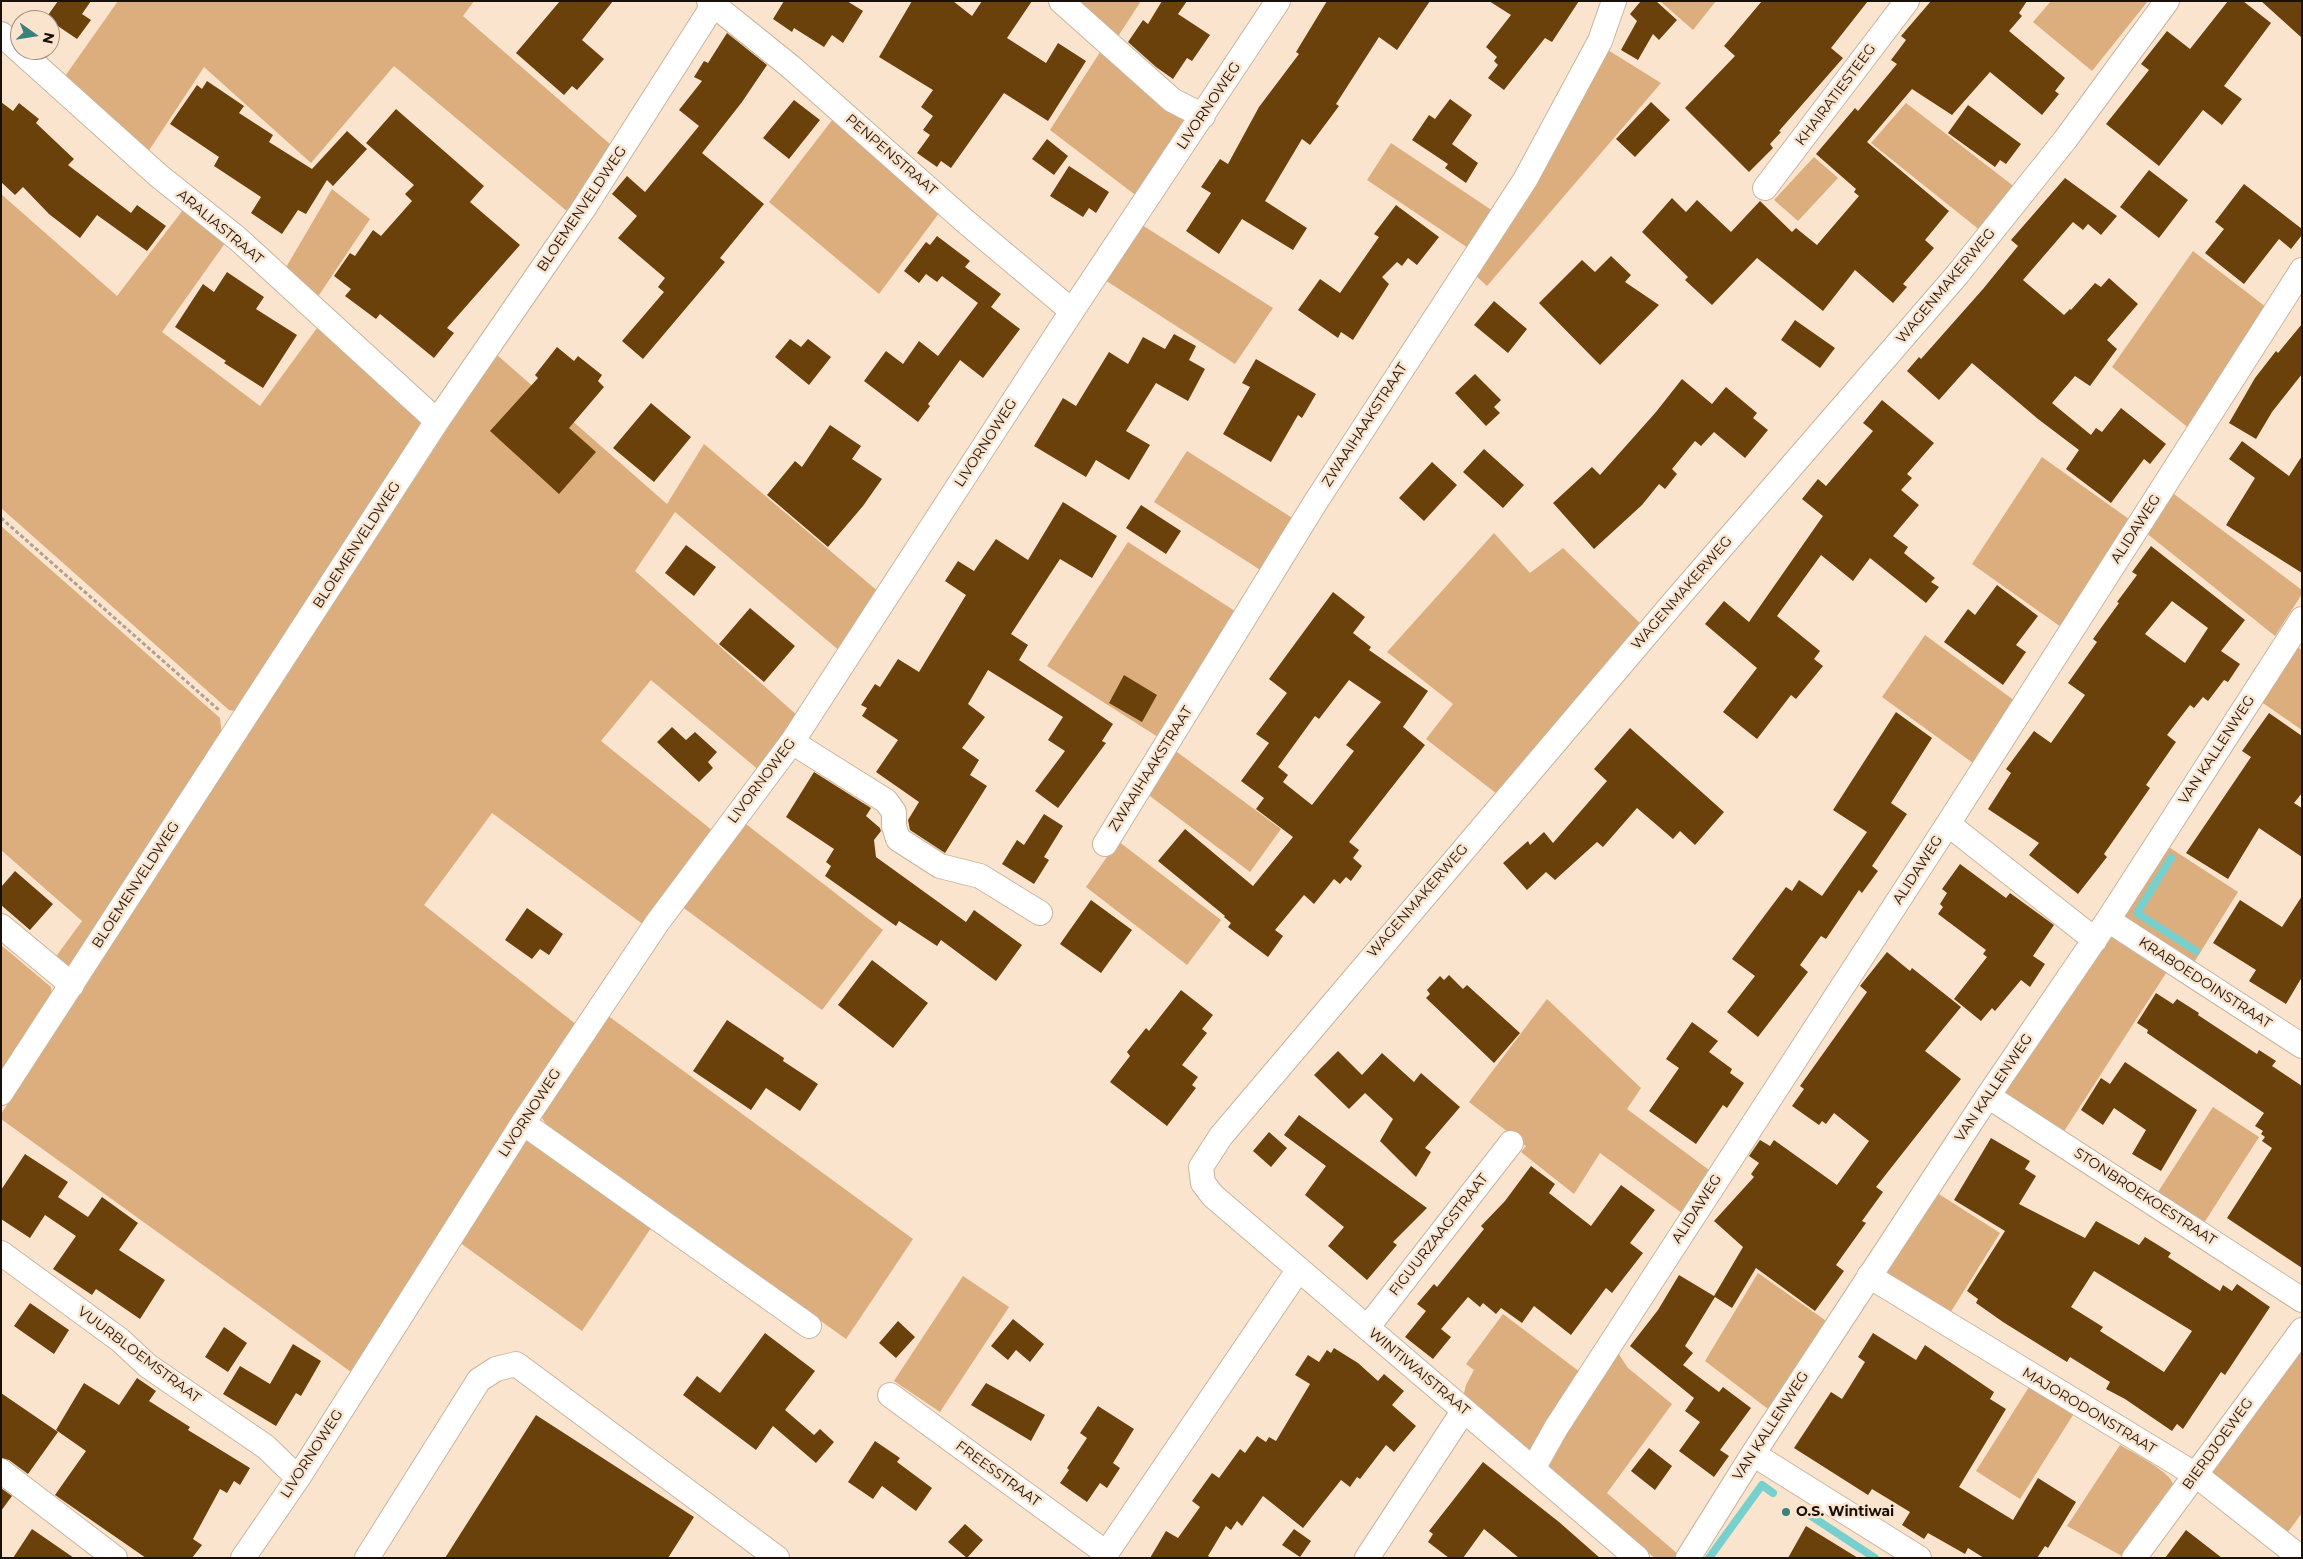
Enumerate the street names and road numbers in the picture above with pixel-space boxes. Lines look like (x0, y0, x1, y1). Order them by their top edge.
street label: KHAIRATIESTEEG (1792, 41, 1880, 149)
street label: LIVORNOWEG (1174, 59, 1244, 153)
street label: PENPENSTRAAT (842, 111, 940, 199)
street label: BLOEMENVELDWEG (534, 143, 630, 275)
street label: ARALIASTRAAT (174, 186, 266, 268)
street label: WAGENMAKERWEG (1893, 225, 1999, 347)
street label: ZWAAIHAAKSTRAAT (1319, 360, 1411, 490)
street label: LIVORNOWEG (951, 396, 1021, 490)
street label: BLOEMENVELDWEG (310, 479, 404, 611)
street label: ALIDAWEG (2107, 491, 2165, 567)
street label: WAGENMAKERWEG (1628, 533, 1736, 653)
street label: VAN KALLENWEG (2176, 692, 2258, 808)
street label: ZWAAIHAAKSTRAAT (1106, 703, 1196, 835)
street label: LIVORNOWEG (725, 735, 799, 827)
street label: BLOEMENVELDWEG (89, 819, 183, 951)
street label: ALIDAWEG (1889, 832, 1947, 908)
street label: WAGENMAKERWEG (1364, 841, 1472, 961)
street label: KRABOEDOINSTRAAT (2135, 934, 2275, 1032)
street label: VAN KALLENWEG (1952, 1031, 2036, 1145)
street label: LIVORNOWEG (495, 1066, 565, 1160)
street label: STONBROEKOESTRAAT (2071, 1145, 2219, 1249)
street label: FIGUURZAAGSTRAAT (1386, 1171, 1492, 1299)
street label: ALIDAWEG (1668, 1171, 1726, 1247)
street label: VUURBLOEMSTRAAT (74, 1303, 204, 1407)
street label: WINTIWAISTRAAT (1365, 1325, 1473, 1419)
street label: MAJORODONSTRAAT (2019, 1364, 2159, 1458)
street label: VAN KALLENWEG (1730, 1368, 1812, 1484)
street label: BIERDJOEWEG (2179, 1395, 2257, 1493)
street label: LIVORNOWEG (277, 1407, 347, 1501)
street label: FREESSTRAAT (952, 1438, 1044, 1510)

